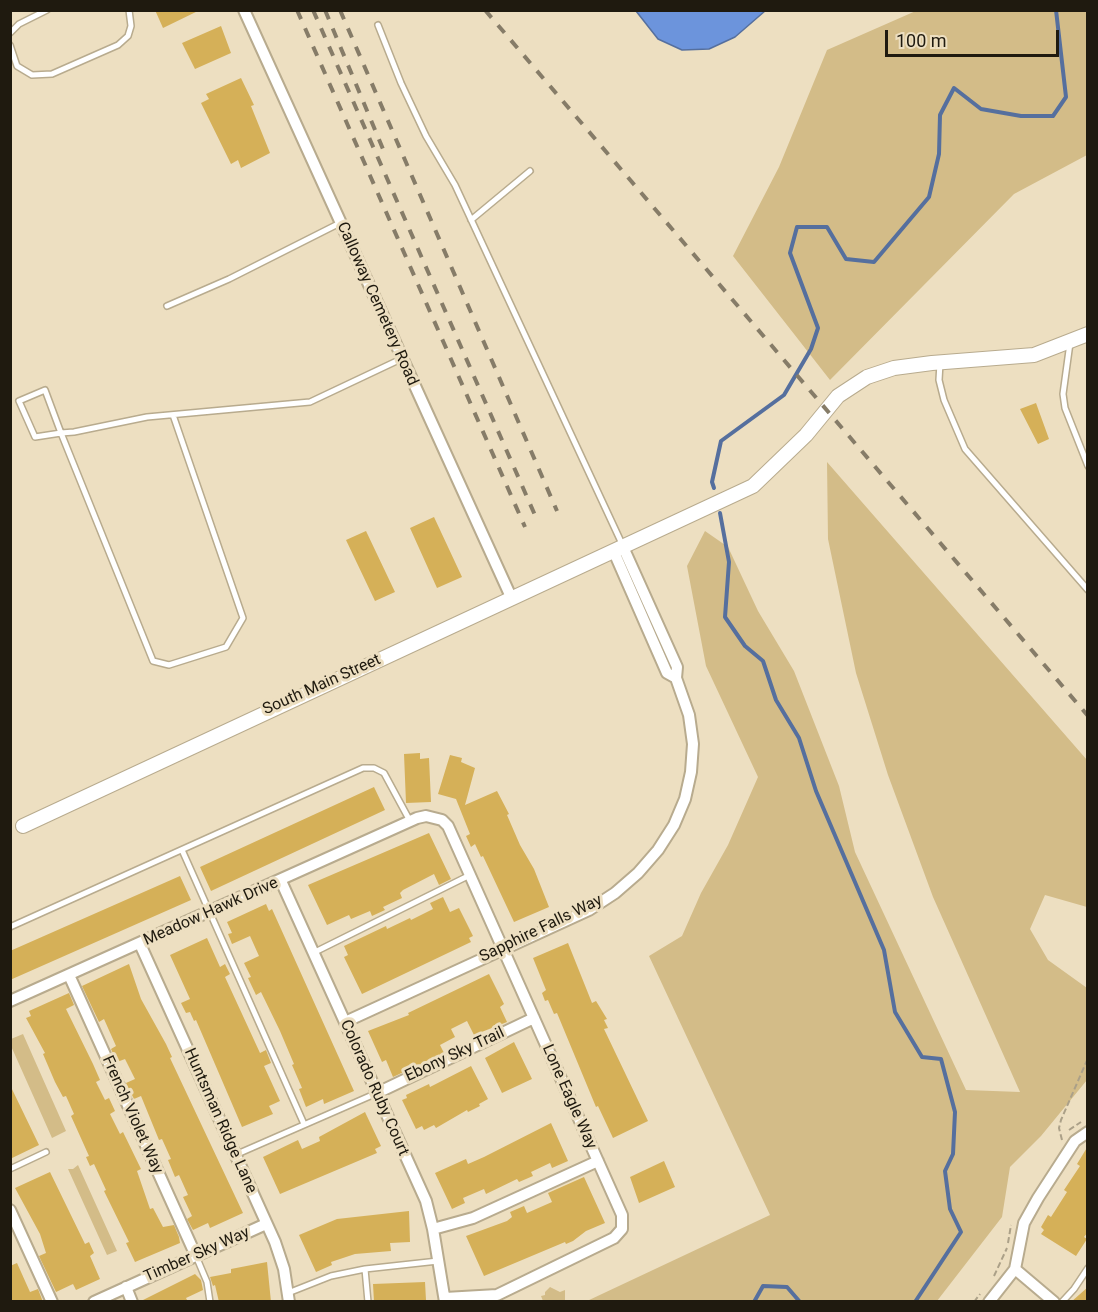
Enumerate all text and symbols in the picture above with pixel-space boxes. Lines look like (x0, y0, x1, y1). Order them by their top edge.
scale bar (888, 18, 1062, 56)
text: 100 m (896, 30, 947, 51)
street label: Calloway Cemetery Road (332, 219, 422, 389)
street label: South Main Street (260, 650, 384, 720)
street label: Meadow Hawk Drive (141, 874, 281, 950)
street label: Sapphire Falls Way (477, 891, 605, 967)
street label: Colorado Ruby Court (335, 1017, 413, 1159)
street label: Ebony Sky Trail (402, 1024, 508, 1086)
street label: Lone Eagle Way (537, 1042, 601, 1152)
street label: Huntsman Ridge Lane (179, 1045, 261, 1197)
street label: French Violet Way (97, 1053, 167, 1177)
street label: Timber Sky Way (141, 1223, 253, 1287)

